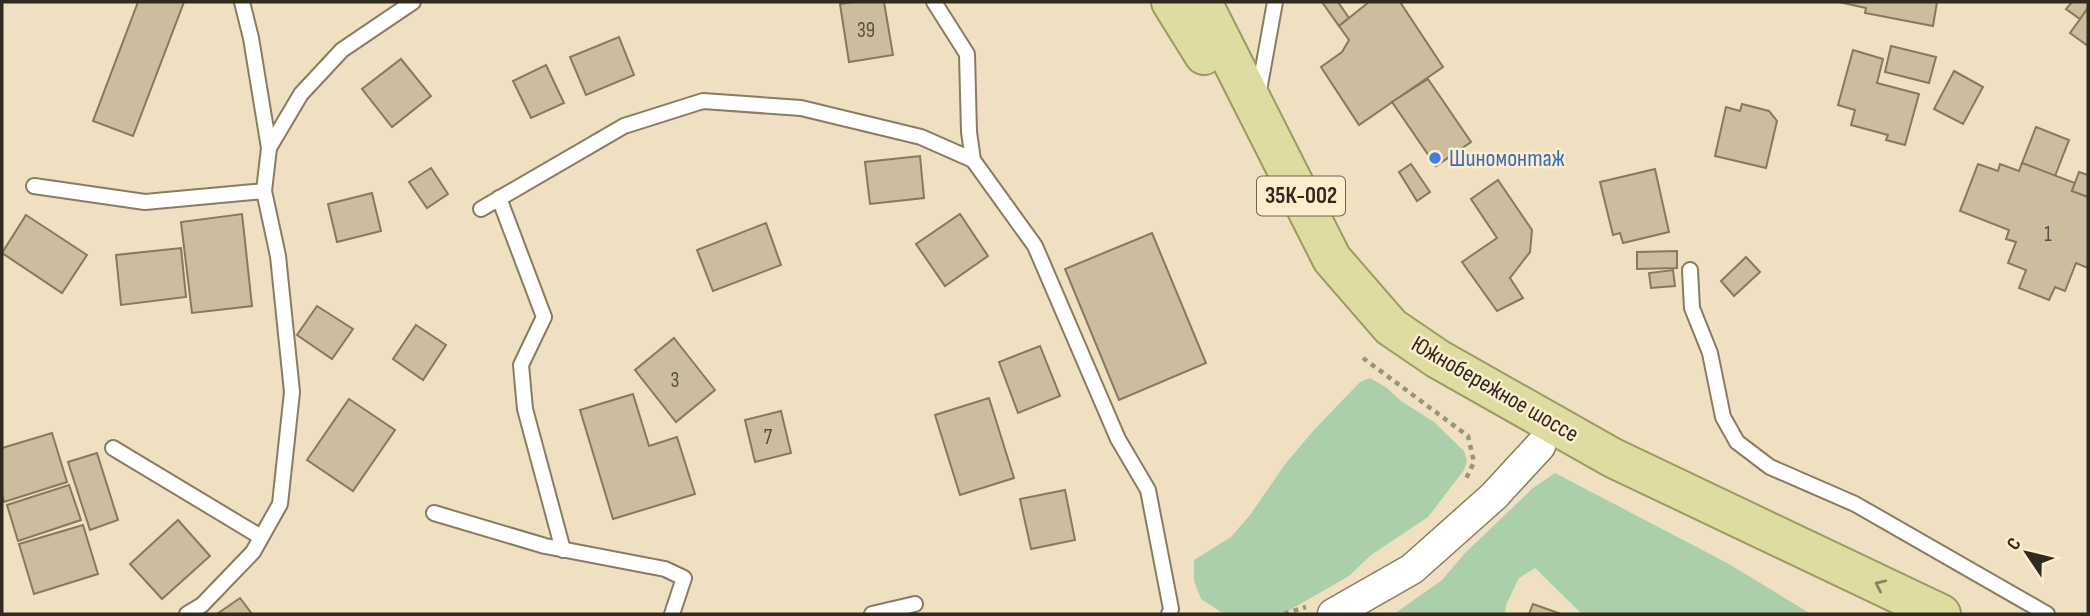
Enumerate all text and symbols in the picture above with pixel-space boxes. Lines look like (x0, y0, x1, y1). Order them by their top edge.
house number: 39 (857, 18, 875, 43)
place label: Шиномонтаж (1449, 144, 1565, 173)
marker: Шиномонтаж (1427, 150, 1443, 166)
road number: 35К-002 (1257, 176, 1345, 216)
house number: 1 (2044, 222, 2052, 247)
street label: Южнобережное шоссе (1406, 329, 1584, 449)
house number: 3 (671, 368, 679, 393)
house number: 7 (764, 425, 773, 450)
north arrow (1992, 518, 2062, 588)
text: С (2002, 533, 2027, 555)
one-way arrow (1875, 579, 1887, 593)

